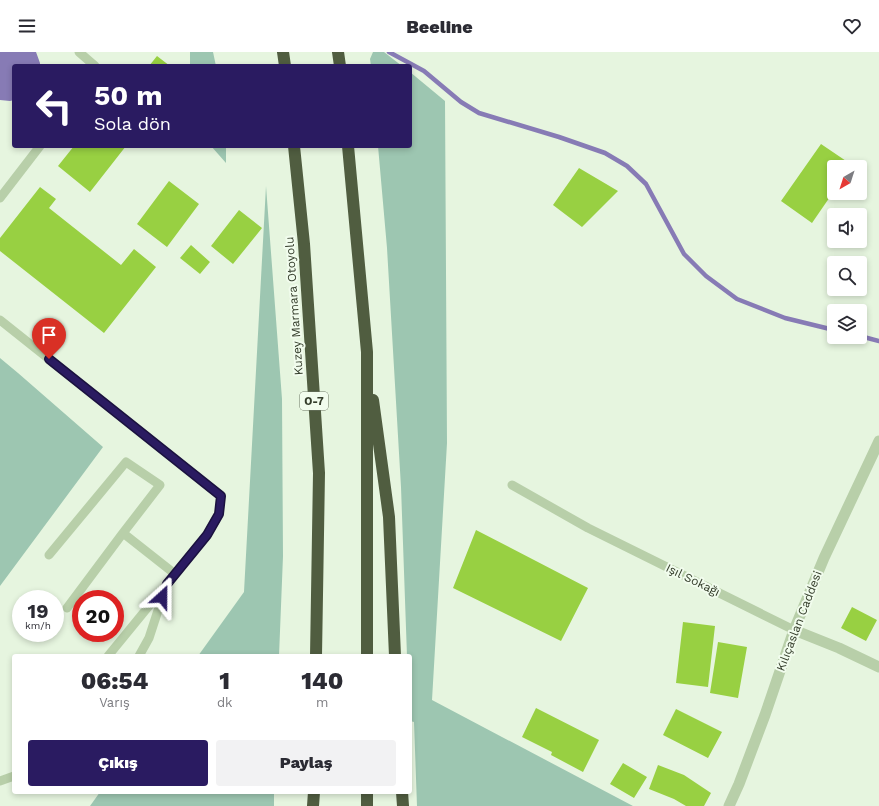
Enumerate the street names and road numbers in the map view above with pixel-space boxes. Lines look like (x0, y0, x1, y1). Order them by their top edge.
street label: Kuzey Marmara Otoyolu (282, 236, 306, 376)
road number: O-7 (300, 392, 328, 410)
street label: Işıl Sokağı (664, 561, 722, 599)
street label: Kılıçaslan Caddesi (773, 569, 825, 673)

